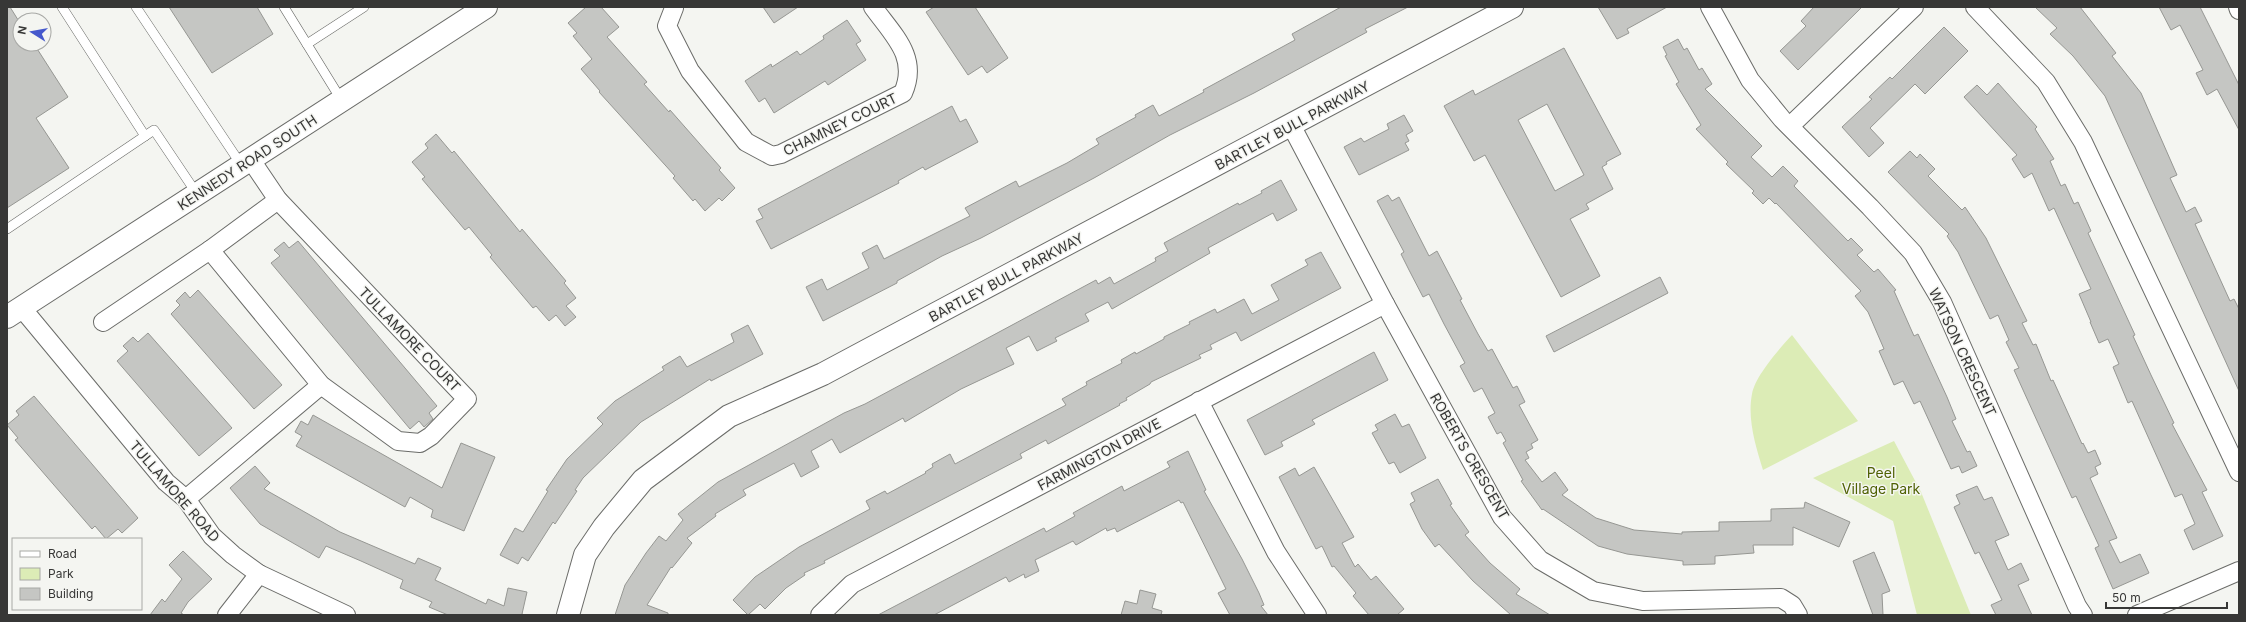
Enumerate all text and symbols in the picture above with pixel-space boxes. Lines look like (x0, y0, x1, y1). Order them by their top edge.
north arrow (12, 12, 52, 52)
text: N (15, 25, 30, 36)
street label: BARTLEY BULL PARKWAY (1212, 77, 1373, 173)
street label: CHAMNEY COURT (780, 89, 900, 159)
street label: KENNEDY ROAD SOUTH (174, 111, 320, 213)
street label: BARTLEY BULL PARKWAY (926, 229, 1087, 325)
street label: TULLAMORE COURT (356, 283, 464, 395)
street label: WATSON CRESCENT (1926, 285, 2000, 419)
street label: ROBERTS CRESCENT (1427, 390, 1513, 522)
street label: FARMINGTON DRIVE (1034, 414, 1164, 494)
street label: TULLAMORE ROAD (126, 437, 224, 545)
park label: Peel Village Park (1842, 464, 1920, 497)
legend (12, 538, 142, 610)
text: Road (48, 546, 77, 561)
text: Park (48, 566, 74, 581)
scale bar (2106, 584, 2227, 610)
text: Building (48, 586, 93, 601)
text: 50 m (2112, 590, 2141, 605)

